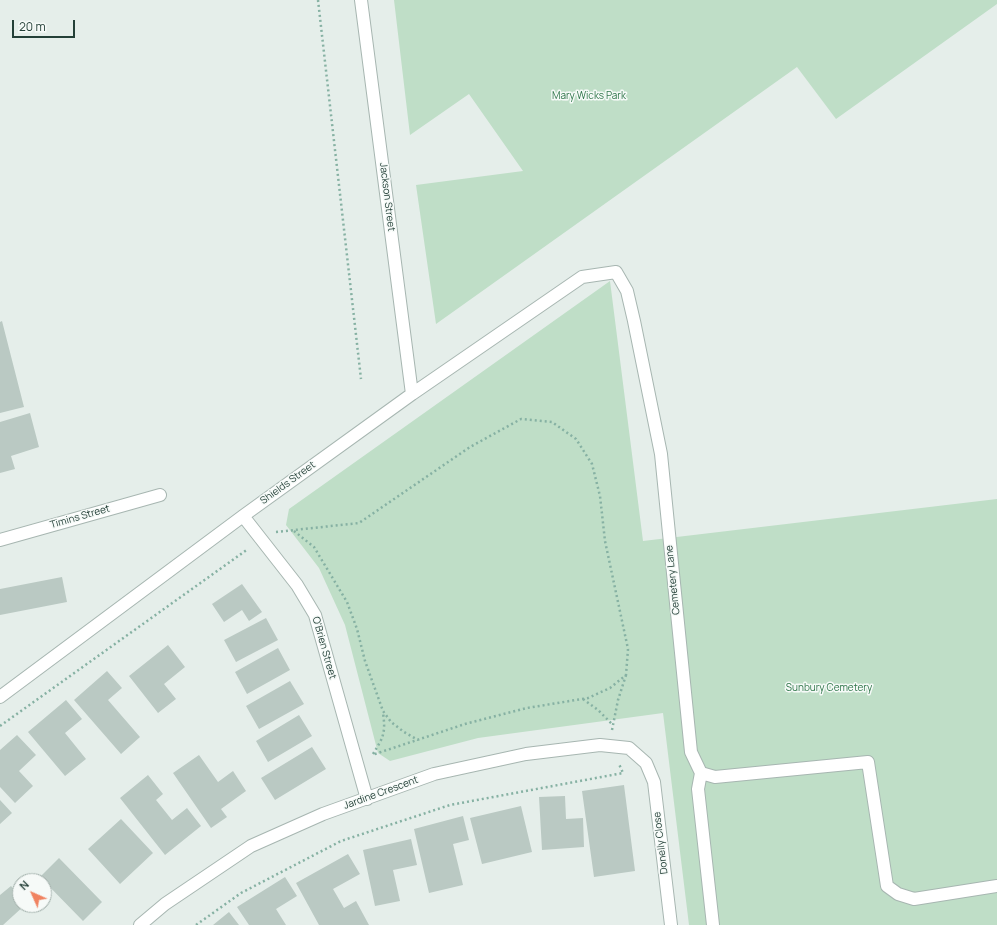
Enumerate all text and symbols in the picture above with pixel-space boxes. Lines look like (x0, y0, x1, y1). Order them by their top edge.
scale bar (14, 12, 77, 38)
text: 20 m (19, 18, 46, 35)
park label: Mary Wicks Park (552, 90, 626, 102)
street label: Jackson Street (377, 162, 397, 232)
street label: Shields Street (258, 459, 318, 507)
street label: Timins Street (49, 503, 111, 531)
street label: Cemetery Lane (663, 545, 683, 615)
street label: O'Brien Street (309, 615, 339, 681)
park label: Sunbury Cemetery (786, 682, 872, 694)
street label: Jardine Crescent (342, 774, 420, 812)
street label: Donelly Close (651, 811, 671, 875)
north arrow (12, 873, 52, 913)
text: N (16, 877, 32, 893)

